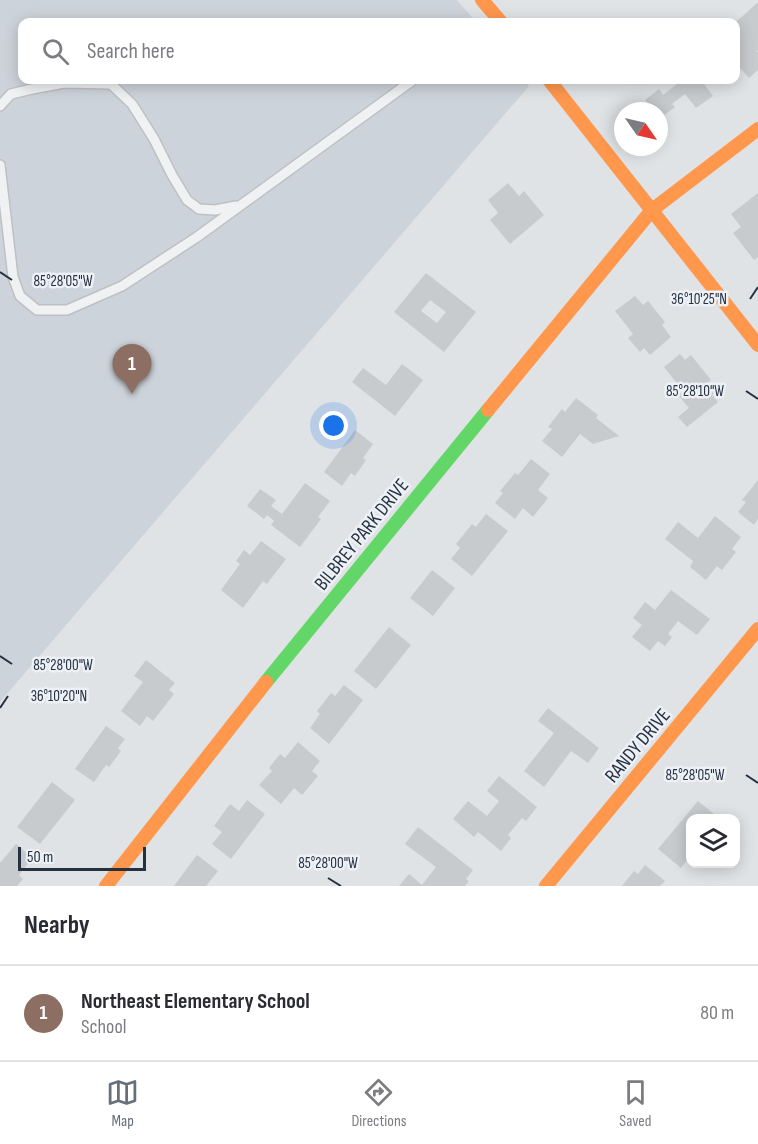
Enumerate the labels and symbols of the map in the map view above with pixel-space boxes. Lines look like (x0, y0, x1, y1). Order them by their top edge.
north arrow (614, 102, 668, 156)
text: 85°28'05"W (34, 272, 93, 291)
text: 36°10'25"N (671, 290, 727, 309)
pin: 1 (112, 344, 152, 394)
text: 85°28'10"W (666, 382, 724, 401)
your location (319, 411, 348, 440)
street label: BILBREY PARK DRIVE (309, 474, 414, 595)
text: 85°28'00"W (33, 656, 93, 675)
text: 36°10'20"N (31, 687, 87, 706)
street label: RANDY DRIVE (600, 704, 676, 788)
text: 85°28'05"W (666, 766, 725, 785)
scale bar (18, 844, 146, 872)
text: 85°28'00"W (298, 854, 358, 873)

